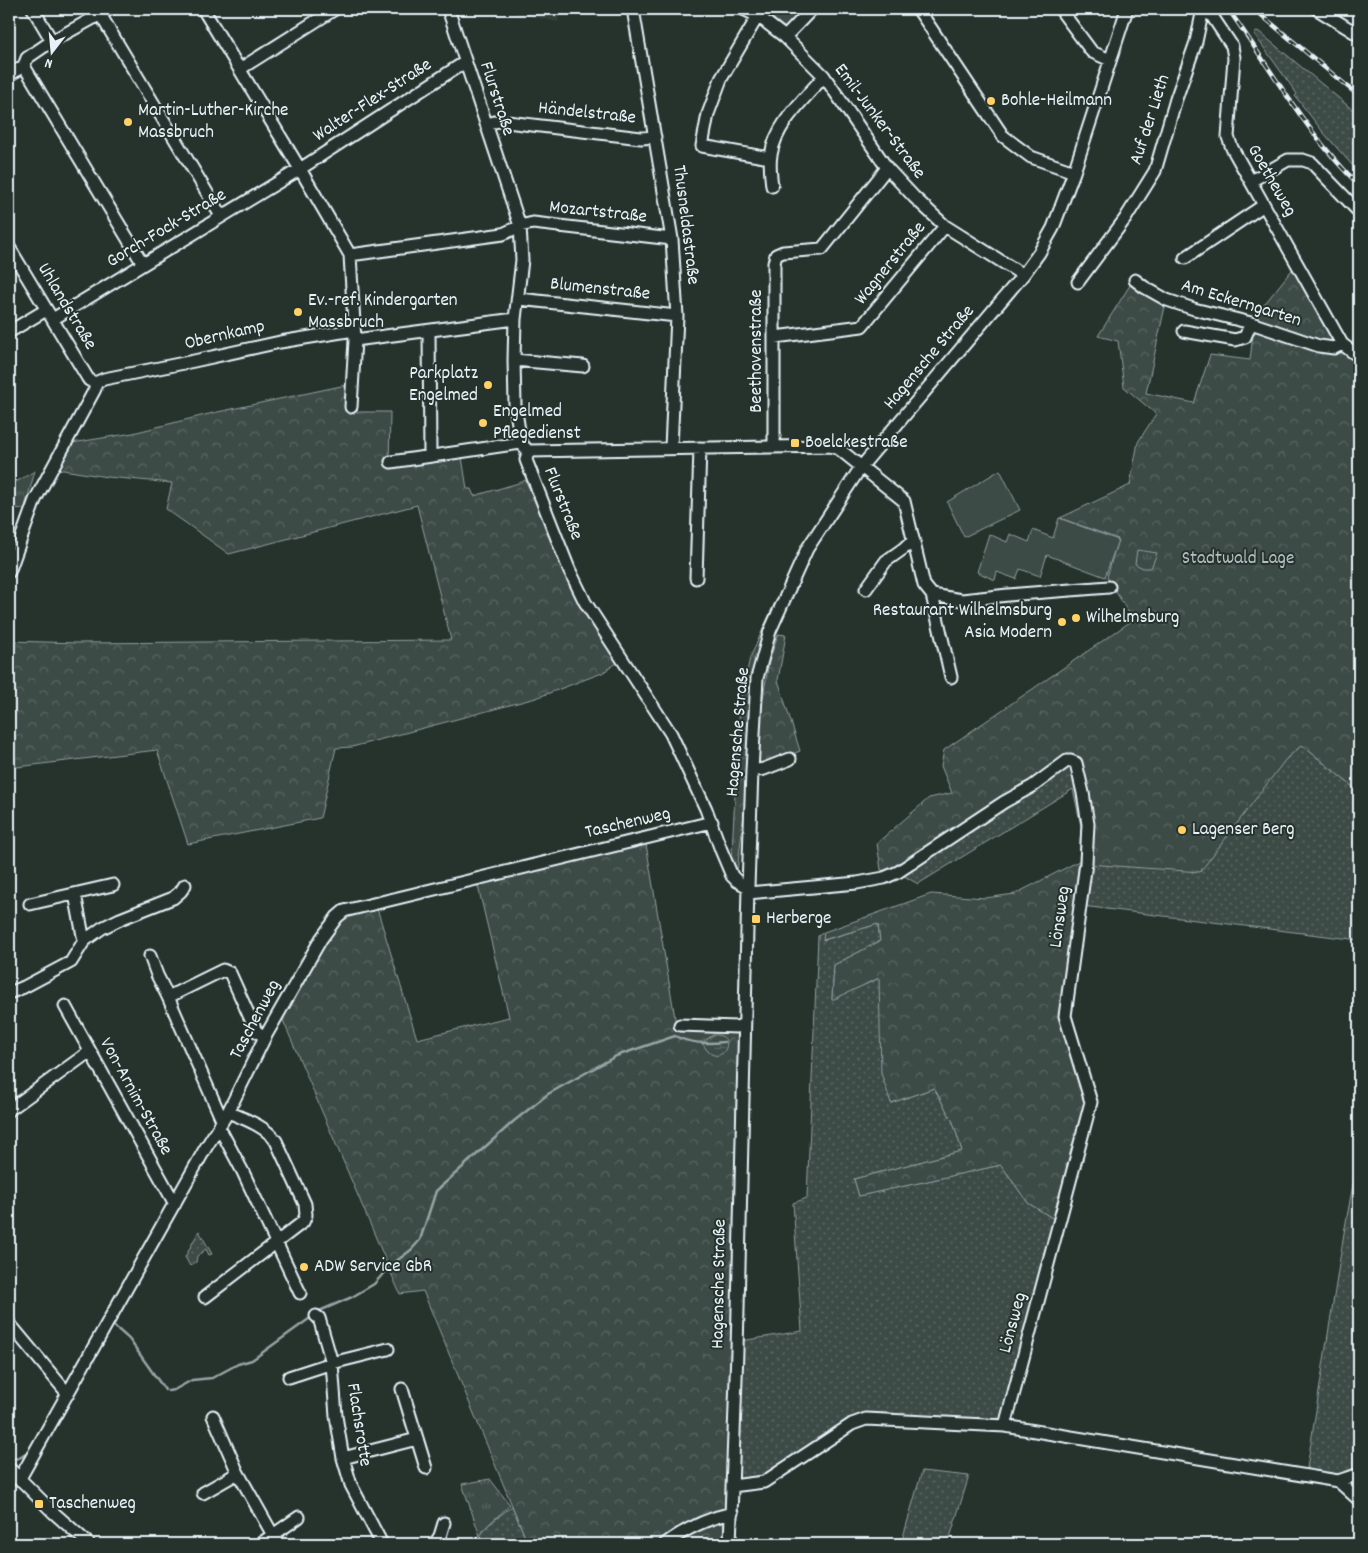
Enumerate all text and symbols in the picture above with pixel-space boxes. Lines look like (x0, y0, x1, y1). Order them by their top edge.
north arrow (28, 28, 78, 78)
text: N (43, 52, 55, 73)
street label: Walter-Flex-Straße (308, 52, 438, 150)
street label: Flurstraße (471, 58, 521, 140)
street label: Emil-Junker-Straße (827, 59, 931, 185)
street label: Auf der Lieth (1124, 71, 1178, 169)
place label: Bohle-Heilmann (1001, 88, 1112, 115)
street label: Händelstraße (537, 95, 637, 133)
marker: Bohle-Heilmann (985, 95, 997, 107)
place label: Martin-Luther-Kirche Massbruch (138, 98, 288, 147)
marker: Martin-Luther-Kirche Massbruch (122, 116, 134, 128)
street label: Goetheweg (1239, 140, 1303, 222)
street label: Thusneldastraße (664, 164, 706, 286)
street label: Gorch-Fock-Straße (102, 183, 232, 275)
street label: Mozartstraße (548, 194, 648, 232)
street label: Wagnerstraße (849, 216, 933, 312)
street label: Uhlandstraße (29, 258, 103, 356)
street label: Blumenstraße (549, 271, 651, 309)
street label: Am Eckerngarten (1178, 273, 1304, 335)
place label: Ev.-ref. Kindergarten Massbruch (308, 288, 458, 337)
street label: Beethovenstraße (744, 289, 771, 413)
street label: Hagensche Straße (878, 300, 982, 416)
marker: Ev.-ref. Kindergarten Massbruch (292, 306, 304, 318)
street label: Obernkamp (182, 314, 268, 358)
place label: Parkplatz Engelmed (409, 361, 478, 410)
marker: Parkplatz Engelmed (482, 379, 494, 391)
place label: Engelmed Pflegedienst (493, 399, 581, 448)
marker: Engelmed Pflegedienst (477, 417, 489, 429)
place label: Boelckestraße (805, 430, 908, 457)
marker: Boelckestraße (789, 437, 801, 449)
street label: Flurstraße (535, 463, 589, 545)
park label: Stadtwald Lage (1182, 546, 1294, 573)
place label: Restaurant Wilhelmsburg Asia Modern (873, 598, 1052, 647)
place label: Wilhelmsburg (1086, 605, 1179, 632)
marker: Wilhelmsburg (1070, 612, 1082, 624)
marker: Restaurant Wilhelmsburg Asia Modern (1056, 616, 1068, 628)
street label: Hagensche Straße (720, 666, 758, 798)
street label: Taschenweg (583, 801, 673, 847)
place label: Lagenser Berg (1192, 817, 1295, 844)
marker: Lagenser Berg (1176, 824, 1188, 836)
street label: Lönsweg (1043, 884, 1079, 950)
place label: Herberge (766, 906, 831, 933)
marker: Herberge (750, 913, 762, 925)
street label: Taschenweg (224, 975, 288, 1065)
street label: Von-Arnim-Straße (91, 1033, 179, 1161)
street label: Hagensche Straße (705, 1219, 735, 1349)
place label: ADW Service GbR (314, 1254, 432, 1281)
marker: ADW Service GbR (298, 1261, 310, 1273)
street label: Lönsweg (993, 1290, 1035, 1356)
street label: Flachsrotte (338, 1381, 378, 1469)
place label: Taschenweg (49, 1491, 136, 1518)
marker: Taschenweg (33, 1498, 45, 1510)

